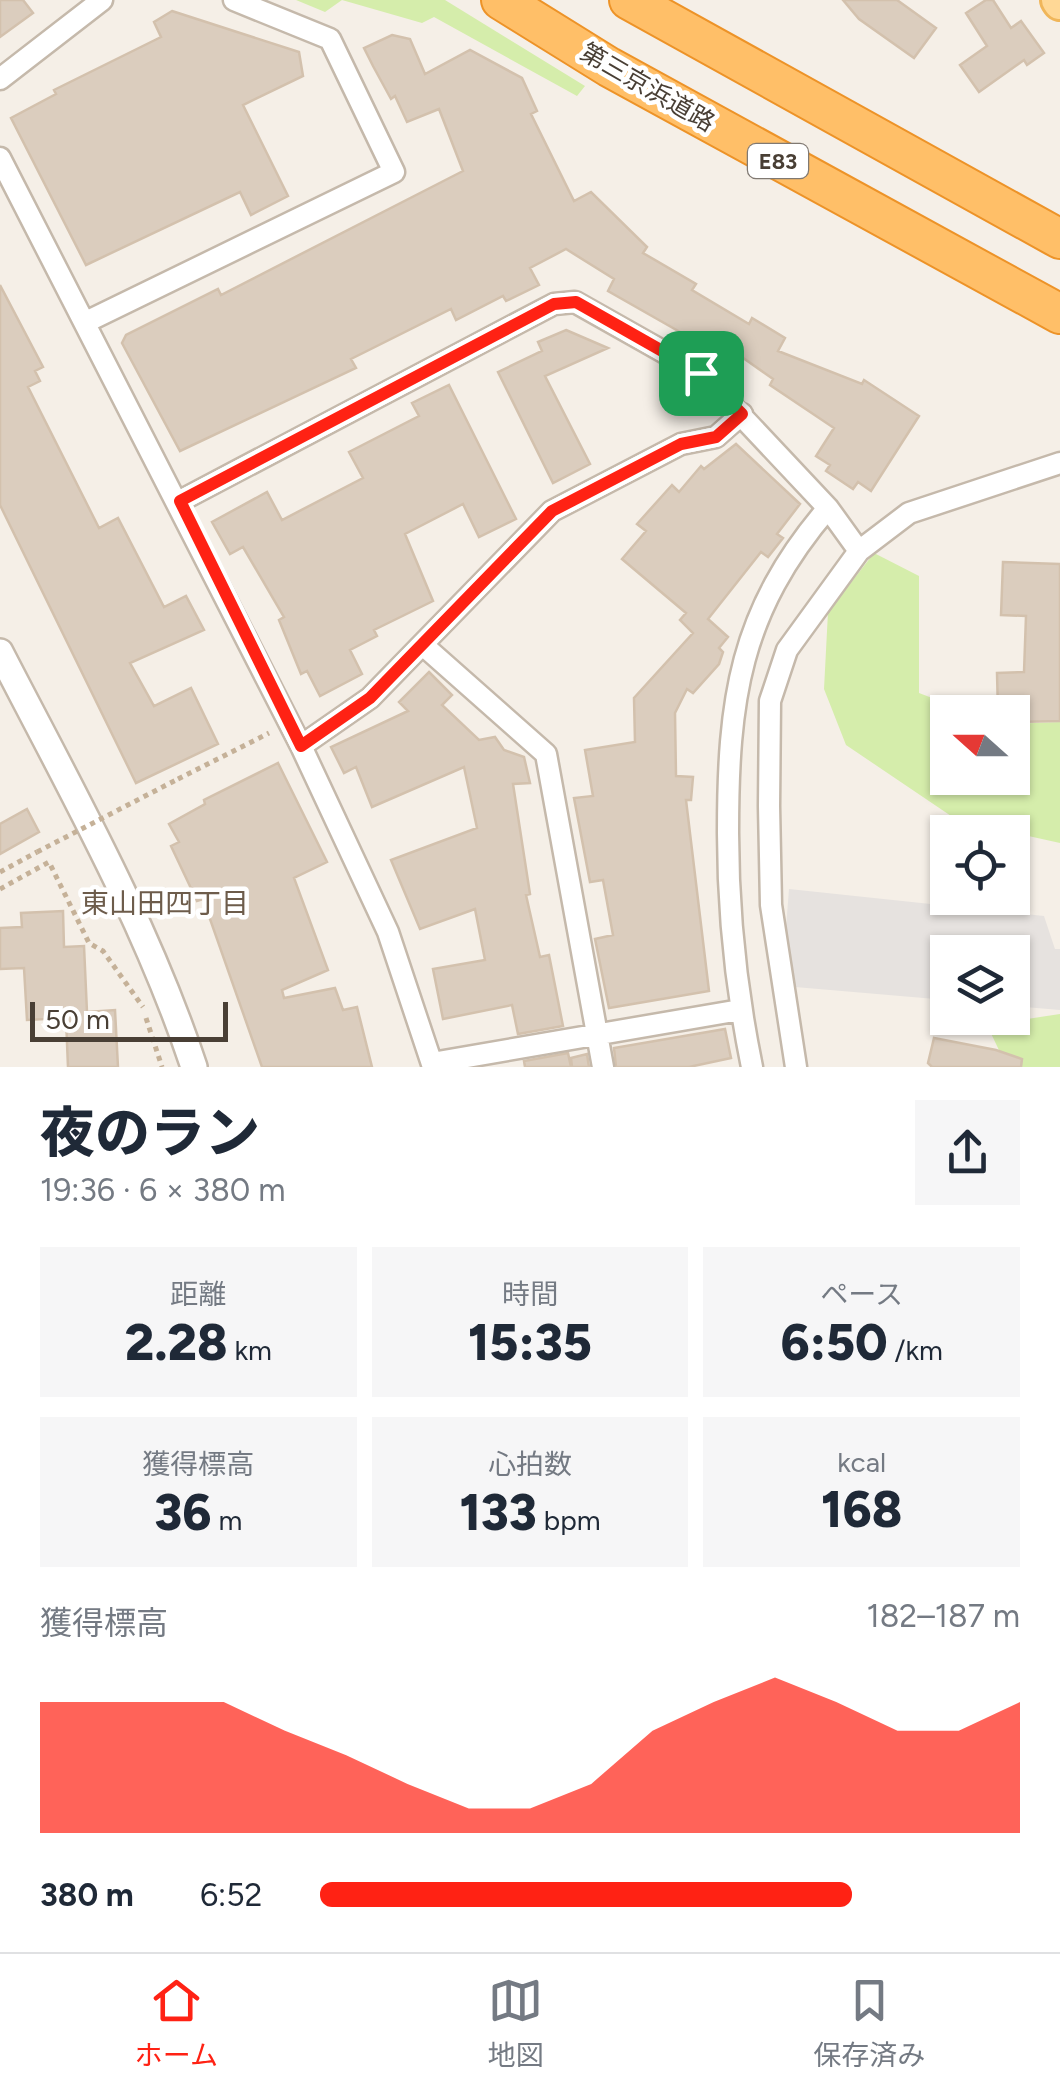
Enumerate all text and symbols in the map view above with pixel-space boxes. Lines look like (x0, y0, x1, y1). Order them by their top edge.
street label: 第三京浜道路 (576, 37, 720, 137)
road number: E83 (748, 144, 808, 178)
pin (659, 331, 744, 416)
icon: arrive (674, 346, 729, 401)
north arrow (930, 695, 1030, 795)
map controls (930, 695, 1030, 1035)
button: locate (930, 815, 1030, 915)
district label: 東山田四丁目 (81, 886, 249, 920)
button: layers (930, 935, 1030, 1035)
scale bar (30, 997, 228, 1042)
text: 50 m (45, 1002, 110, 1036)
text: 夜のラン (40, 1100, 260, 1166)
button: share (915, 1100, 1020, 1205)
text: 19:36 · 6 × 380 m (40, 1171, 285, 1209)
text: 距離 (170, 1277, 226, 1311)
text: 時間 (502, 1277, 558, 1311)
text: ペース (820, 1277, 903, 1311)
text: 2.28 (125, 1312, 228, 1373)
text: 15:35 (468, 1312, 592, 1373)
text: 6:50 (780, 1312, 888, 1373)
text: km (228, 1333, 272, 1367)
text: /km (888, 1333, 943, 1367)
text: kcal (837, 1445, 886, 1479)
text: 獲得標高 (142, 1447, 254, 1481)
text: 心拍数 (488, 1447, 572, 1481)
text: 168 (821, 1479, 902, 1540)
text: 36 (154, 1482, 212, 1543)
text: 133 (459, 1482, 537, 1543)
text: m (212, 1503, 242, 1537)
text: bpm (537, 1503, 601, 1537)
text: 182–187 m (866, 1597, 1020, 1635)
text: 獲得標高 (40, 1604, 168, 1642)
text: 380 m (40, 1876, 134, 1914)
text: 6:52 (200, 1876, 263, 1914)
tab: ホーム (135, 1973, 218, 2073)
tab: 地図 (488, 1973, 544, 2073)
tab: 保存済み (813, 1973, 925, 2073)

